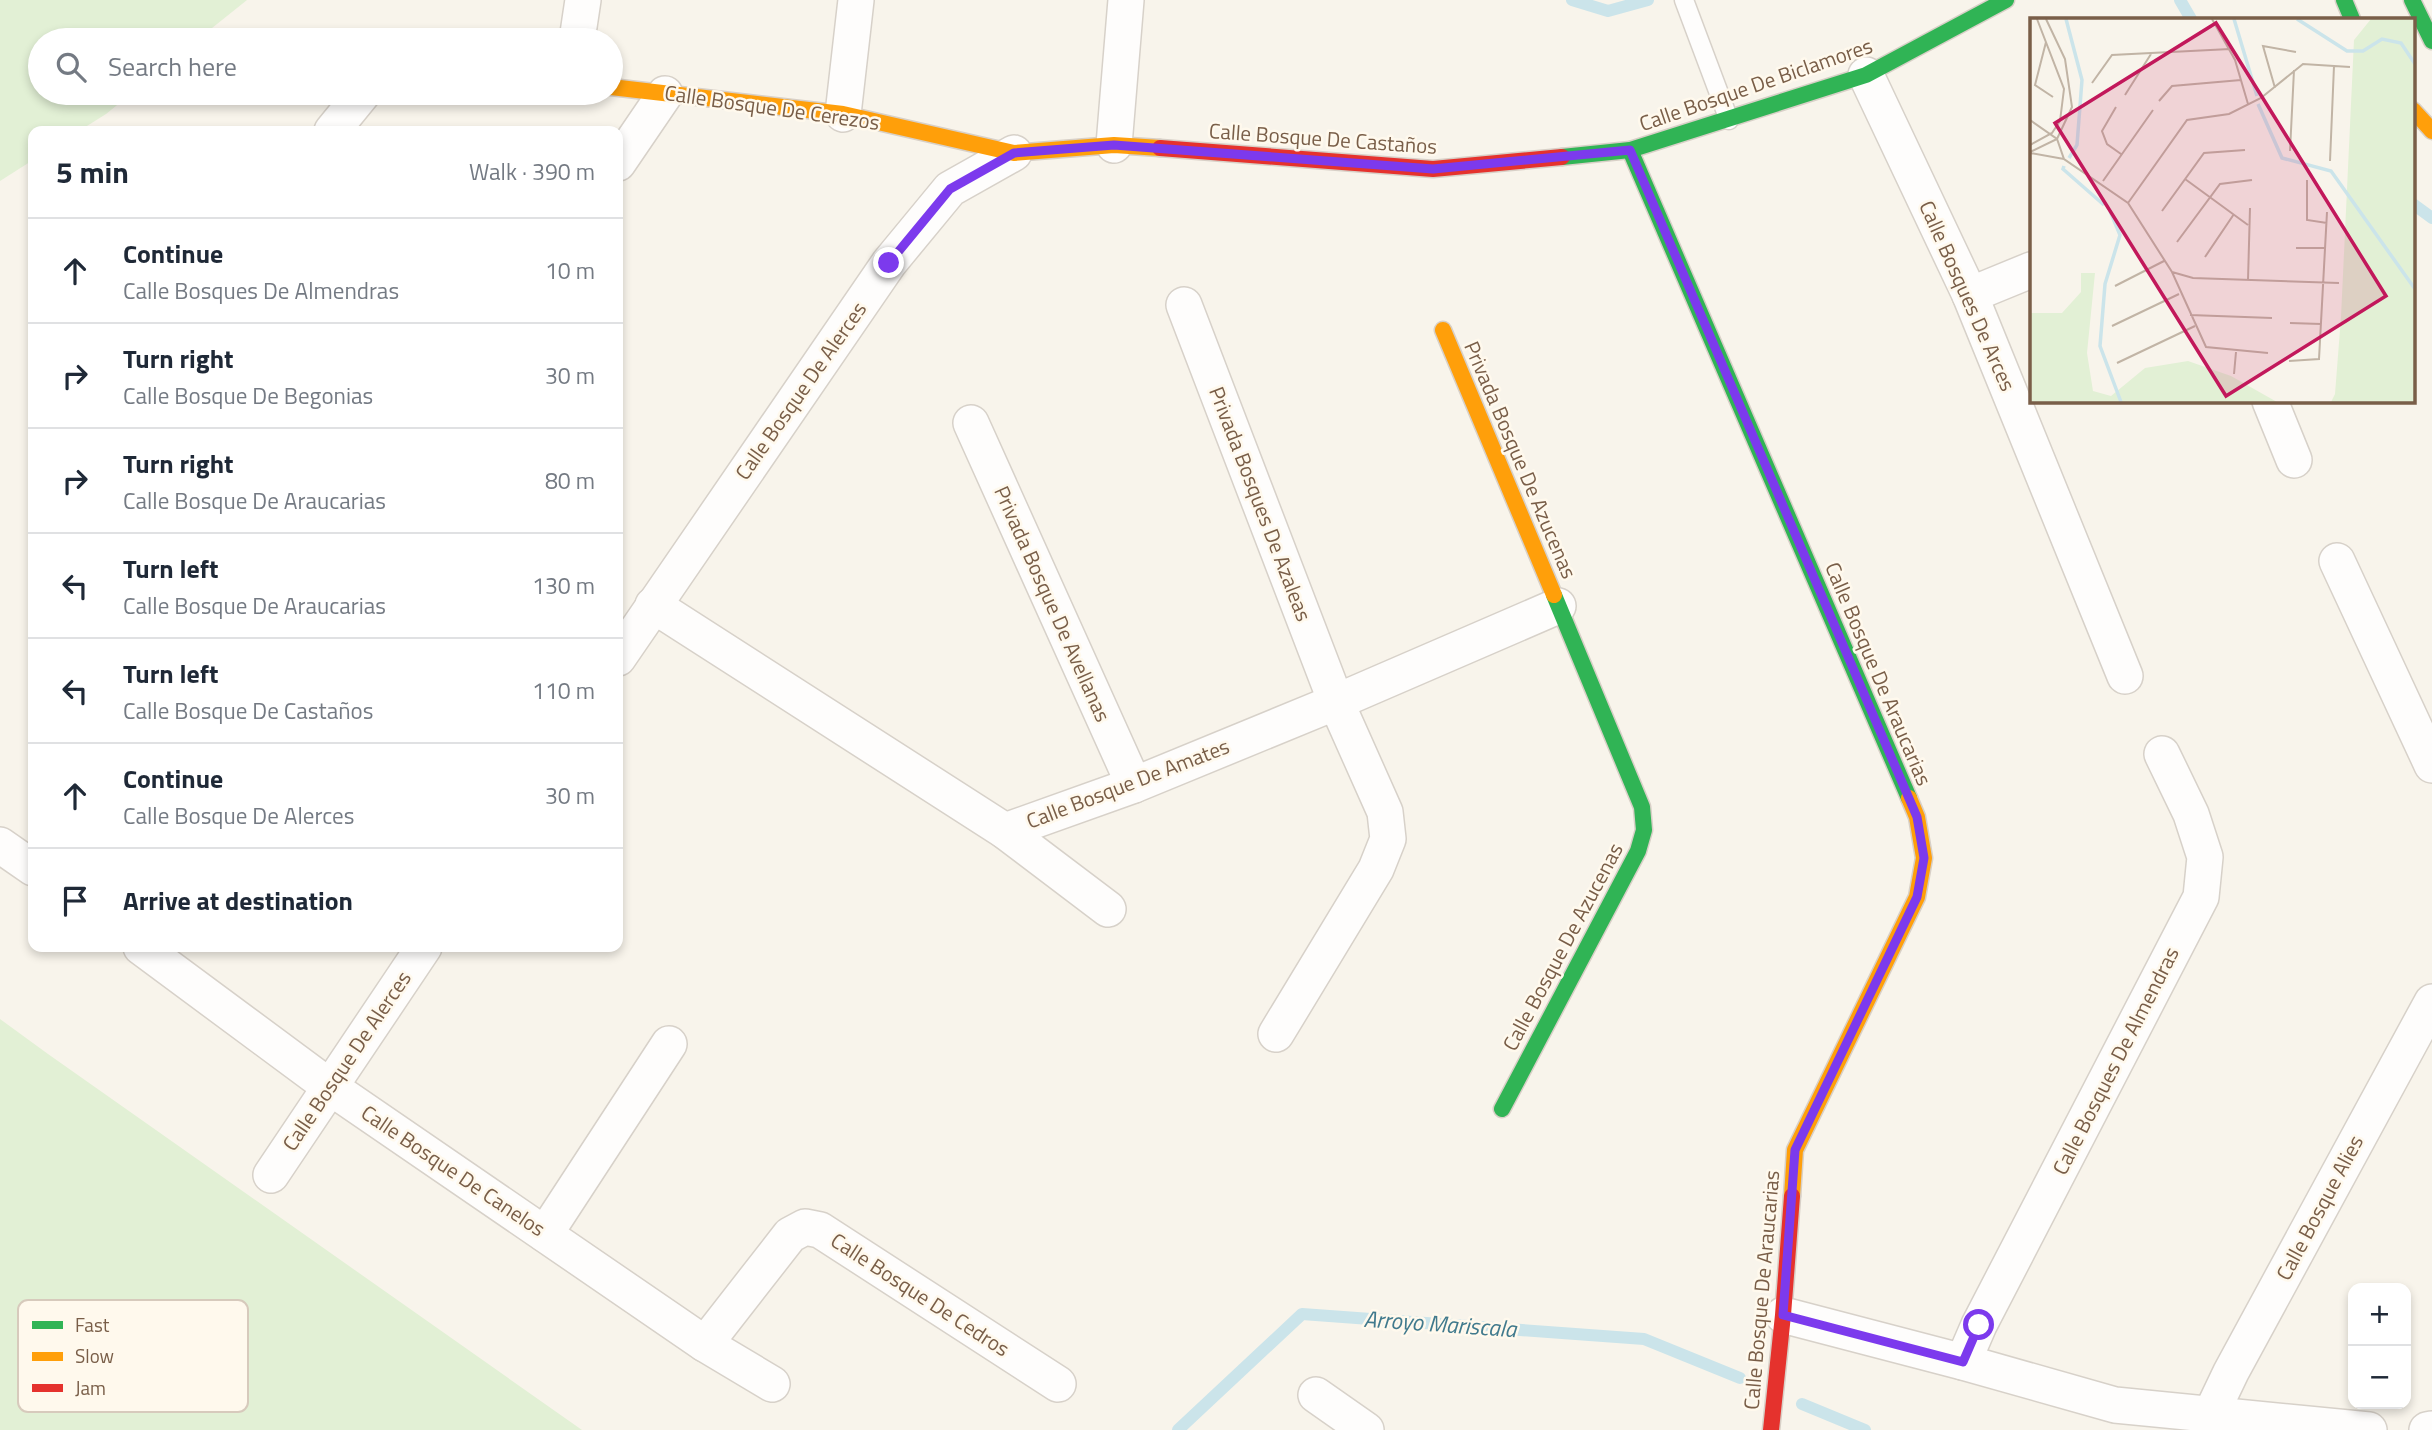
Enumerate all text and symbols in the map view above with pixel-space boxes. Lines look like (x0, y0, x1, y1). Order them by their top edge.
inset map (2030, 18, 2414, 402)
search box (28, 28, 623, 105)
street label: Calle Bosque De Biclamores (1635, 29, 1877, 139)
text: Search here (108, 47, 237, 86)
icon: search (52, 48, 90, 86)
street label: Calle Bosque De Cerezos (663, 76, 882, 138)
street label: Calle Bosque De Castaños (1208, 114, 1438, 162)
text: 5 min (56, 149, 129, 195)
text: Walk · 390 m (469, 154, 595, 189)
street label: Calle Bosques De Arces (1911, 195, 2024, 396)
text: Continue (123, 234, 223, 273)
route end (873, 247, 904, 278)
icon: ahead (56, 252, 94, 290)
text: 10 m (545, 253, 595, 288)
text: Calle Bosques De Almendras (123, 273, 399, 308)
street label: Calle Bosque De Alerces (726, 295, 874, 486)
street label: Privada Bosque De Azucenas (1456, 336, 1586, 583)
text: Turn right (123, 339, 234, 378)
icon: right (56, 357, 94, 395)
text: 30 m (545, 358, 595, 393)
text: Calle Bosque De Begonias (123, 378, 373, 413)
street label: Privada Bosques De Azaleas (1201, 382, 1321, 626)
text: Turn right (123, 444, 234, 483)
icon: right (56, 462, 94, 500)
text: 80 m (545, 463, 595, 498)
street label: Privada Bosque De Avellanas (986, 480, 1119, 727)
text: Calle Bosque De Araucarias (123, 483, 386, 518)
text: Turn left (123, 549, 218, 588)
street label: Calle Bosque De Araucarias (1817, 557, 1941, 790)
icon: left (56, 567, 94, 605)
text: 130 m (532, 568, 595, 603)
text: Calle Bosque De Araucarias (123, 588, 386, 623)
text: Turn left (123, 654, 218, 693)
icon: left (56, 672, 94, 710)
text: 110 m (532, 673, 595, 708)
text: Calle Bosque De Castaños (123, 693, 373, 728)
street label: Calle Bosque De Amates (1021, 730, 1234, 837)
text: Continue (123, 759, 223, 798)
icon: ahead (56, 777, 94, 815)
text: 30 m (545, 778, 595, 813)
text: Calle Bosque De Alerces (123, 798, 354, 833)
street label: Calle Bosque De Azucenas (1494, 837, 1631, 1056)
text: Arrive at destination (123, 881, 353, 920)
icon: arrive (56, 882, 94, 920)
street label: Calle Bosques De Almendras (2044, 941, 2187, 1180)
street label: Calle Bosque De Alerces (274, 964, 419, 1157)
street label: Calle Bosque De Canelos (355, 1096, 552, 1244)
street label: Calle Bosque Alies (2267, 1129, 2371, 1286)
street label: Calle Bosque De Araucarias (1735, 1169, 1787, 1411)
street label: Calle Bosque De Cedros (825, 1224, 1016, 1364)
map controls (2348, 1283, 2411, 1409)
button: + (2348, 1283, 2411, 1346)
legend (18, 1300, 248, 1412)
water label: Arroyo Mariscala (1363, 1301, 1519, 1346)
route start (1963, 1309, 1994, 1340)
text: Fast (75, 1310, 110, 1339)
text: Slow (75, 1341, 114, 1370)
button: − (2348, 1346, 2411, 1409)
text: Jam (75, 1373, 106, 1402)

